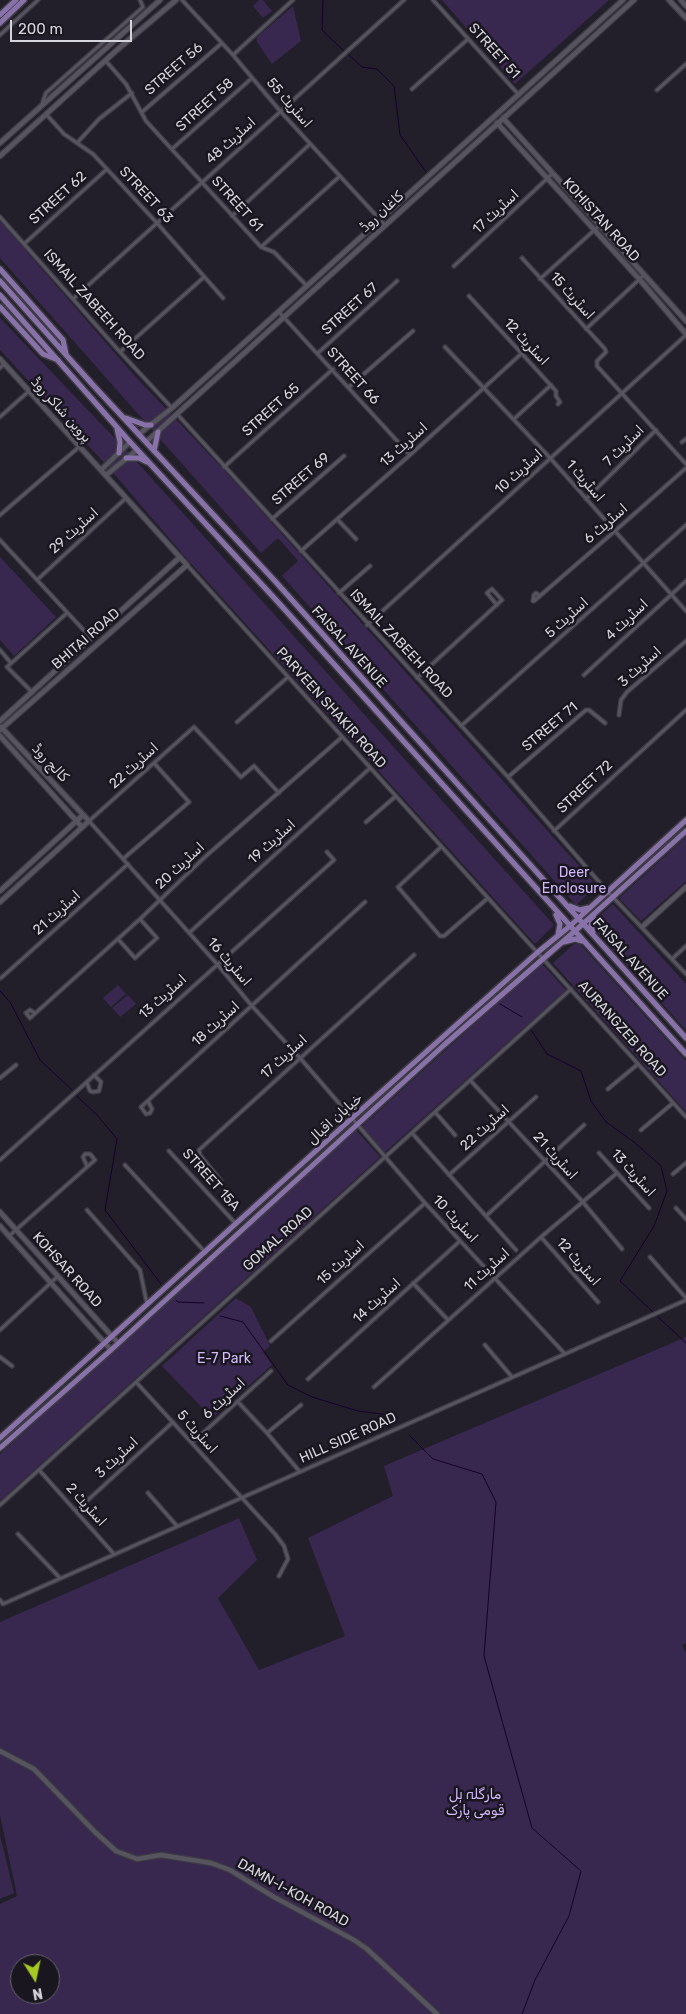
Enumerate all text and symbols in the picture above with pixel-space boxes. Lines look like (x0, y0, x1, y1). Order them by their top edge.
scale bar (12, 10, 135, 42)
text: 200 m (18, 20, 63, 38)
street label: STREET 51 (465, 20, 523, 82)
street label: STREET 56 (142, 39, 206, 99)
street label: STREET 58 (173, 75, 237, 135)
street label: اسٹریٹ 55 (263, 75, 315, 131)
street label: اسٹریٹ 48 (202, 114, 260, 168)
street label: STREET 63 (116, 163, 176, 227)
street label: STREET 62 (26, 168, 90, 228)
street label: STREET 61 (208, 173, 266, 235)
street label: KOHISTAN ROAD (559, 175, 643, 265)
street label: اسٹریٹ 17 (469, 186, 523, 238)
street label: کاغان روڈ (357, 188, 407, 236)
street label: ISMAIL ZABEEH ROAD (40, 246, 148, 364)
street label: اسٹریٹ 15 (546, 269, 598, 323)
street label: STREET 67 (319, 279, 381, 339)
street label: اسٹریٹ 12 (500, 315, 552, 369)
street label: STREET 66 (323, 344, 383, 408)
street label: پروین شاکر روڈ (27, 374, 95, 446)
street label: STREET 65 (239, 380, 303, 440)
street label: اسٹریٹ 13 (377, 419, 431, 471)
street label: اسٹریٹ 7 (600, 422, 648, 470)
street label: اسٹریٹ 10 (491, 446, 547, 498)
street label: STREET 69 (269, 449, 333, 509)
street label: اسٹریٹ 1 (562, 457, 608, 505)
street label: اسٹریٹ 6 (581, 500, 631, 548)
street label: اسٹریٹ 29 (46, 505, 102, 557)
street label: ISMAIL ZABEEH ROAD (346, 586, 456, 702)
street label: اسٹریٹ 5 (542, 594, 592, 642)
street label: اسٹریٹ 4 (602, 596, 652, 644)
street label: FAISAL AVENUE (308, 603, 390, 691)
street label: BHITAI ROAD (49, 605, 123, 673)
street label: اسٹریٹ 3 (615, 643, 665, 691)
street label: PARVEEN SHAKIR ROAD (272, 644, 390, 772)
street label: STREET 71 (519, 699, 581, 755)
street label: کالج روڈ (28, 740, 72, 786)
street label: اسٹریٹ 22 (106, 740, 162, 792)
street label: STREET 72 (554, 757, 616, 817)
street label: اسٹریٹ 19 (245, 816, 299, 868)
street label: اسٹریٹ 20 (152, 839, 208, 893)
park label: Deer Enclosure (542, 865, 606, 898)
street label: اسٹریٹ 21 (30, 887, 84, 939)
street label: FAISAL AVENUE (589, 915, 671, 1003)
street label: اسٹریٹ 16 (203, 934, 255, 990)
street label: اسٹریٹ 13 (136, 971, 190, 1023)
street label: AURANGZEB ROAD (574, 977, 670, 1081)
street label: اسٹریٹ 18 (188, 998, 244, 1050)
street label: اسٹریٹ 17 (257, 1032, 311, 1082)
street label: خیابان اقبال (304, 1090, 366, 1148)
street label: اسٹریٹ 22 (457, 1102, 513, 1154)
street label: اسٹریٹ 21 (529, 1129, 581, 1183)
street label: STREET 15A (179, 1145, 243, 1215)
street label: اسٹریٹ 13 (607, 1146, 659, 1200)
street label: اسٹریٹ 10 (429, 1192, 481, 1246)
street label: GOMAL ROAD (240, 1203, 316, 1275)
street label: KOHSAR ROAD (29, 1229, 105, 1311)
street label: اسٹریٹ 12 (553, 1235, 603, 1289)
street label: اسٹریٹ 15 (314, 1237, 368, 1289)
street label: اسٹریٹ 11 (461, 1245, 513, 1295)
street label: اسٹریٹ 14 (350, 1275, 404, 1327)
park label: E-7 Park (197, 1351, 251, 1367)
street label: اسٹریٹ 6 (199, 1375, 249, 1423)
street label: اسٹریٹ 5 (173, 1407, 221, 1457)
street label: HILL SIDE ROAD (297, 1409, 399, 1467)
street label: اسٹریٹ 3 (92, 1434, 142, 1482)
street label: اسٹریٹ 2 (62, 1480, 110, 1530)
park label: مارگلہ ہل قومی پارک (446, 1787, 504, 1820)
street label: DAMN-I-KOH ROAD (234, 1855, 352, 1931)
north arrow (10, 1954, 60, 2004)
text: N (31, 1984, 44, 2003)

